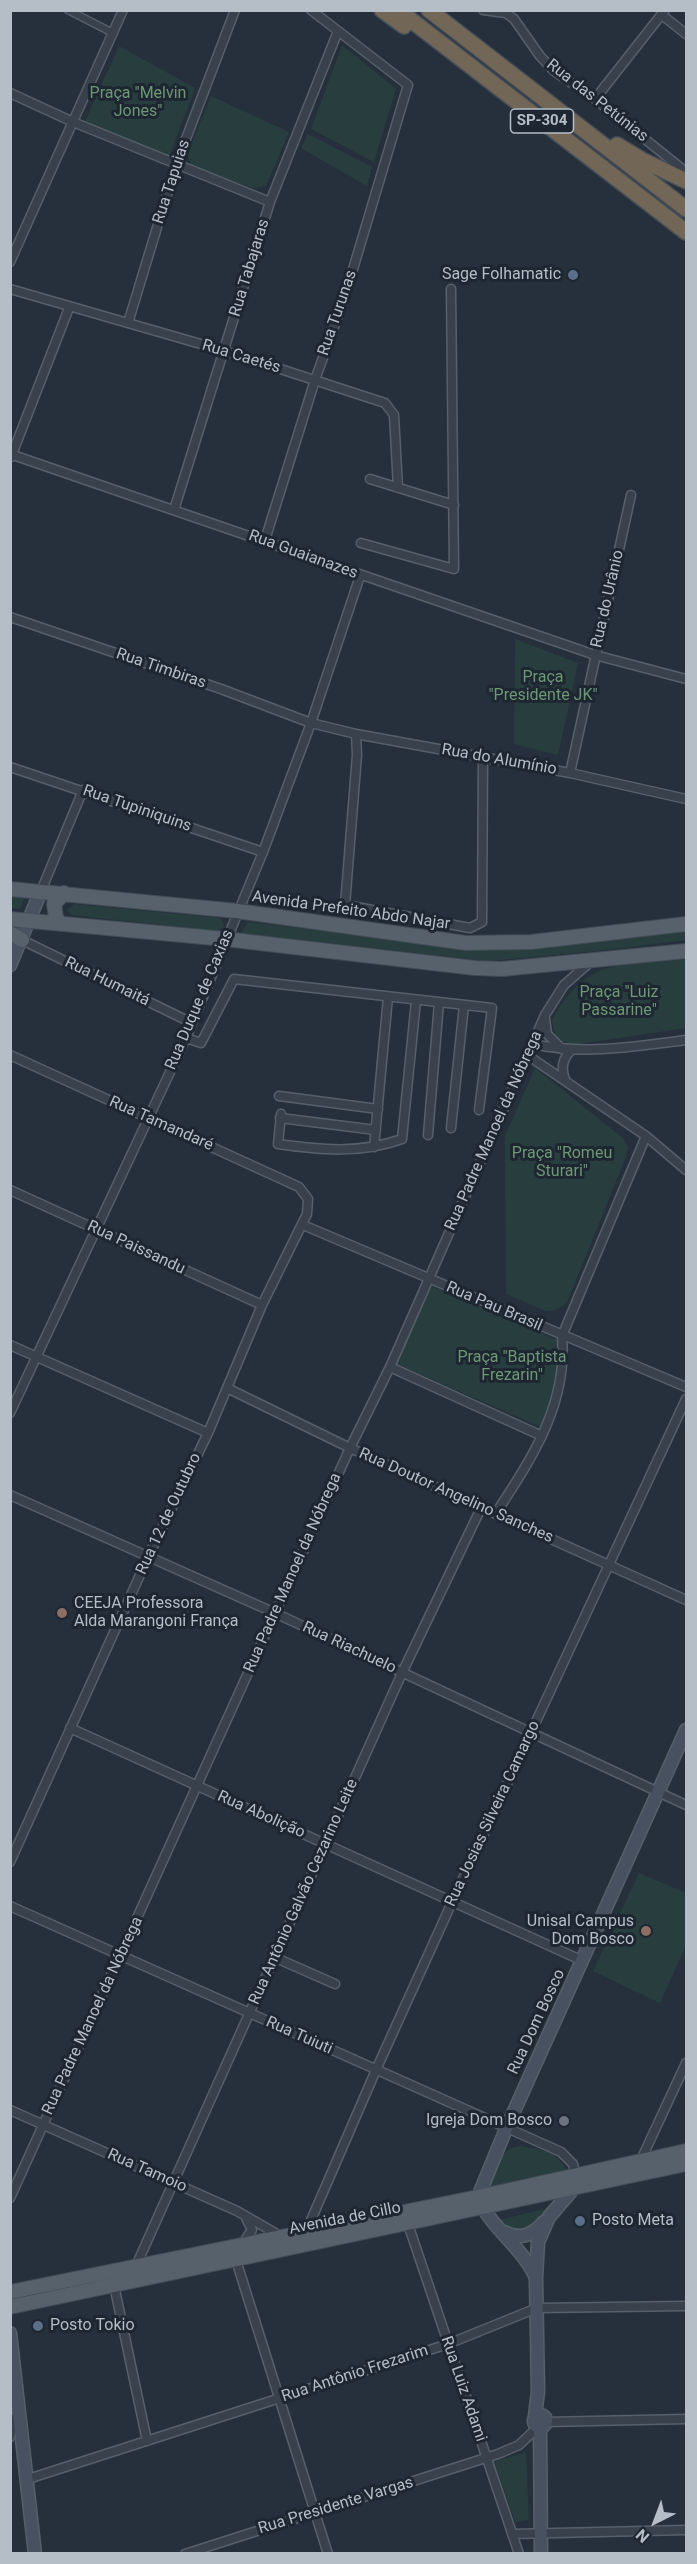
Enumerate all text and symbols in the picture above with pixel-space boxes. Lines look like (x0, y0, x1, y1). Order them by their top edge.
street label: Rua das Petúnias (542, 55, 652, 147)
park label: Praça "Melvin Jones" (90, 84, 186, 122)
road number: SP-304 (510, 109, 574, 133)
street label: Rua Tapuias (149, 137, 195, 227)
street label: Rua Tabajaras (226, 217, 274, 319)
place label: Sage Folhamatic (442, 265, 561, 285)
street label: Rua Turunas (314, 268, 362, 358)
marker: Sage Folhamatic (566, 268, 580, 282)
street label: Rua Caetés (199, 336, 283, 378)
street label: Rua Guaianazes (246, 526, 360, 584)
street label: Rua do Urânio (587, 548, 629, 650)
street label: Rua Timbiras (114, 645, 208, 693)
park label: Praça "Presidente JK" (488, 668, 598, 706)
street label: Rua do Alumínio (440, 740, 558, 780)
street label: Rua Tupiniquins (80, 781, 194, 837)
street label: Avenida Prefeito Abdo Najar (251, 888, 451, 934)
street label: Rua Duque de Caxias (162, 927, 238, 1073)
street label: Rua Humaitá (61, 953, 153, 1011)
park label: Praça "Luiz Passarine" (580, 983, 658, 1021)
street label: Rua Padre Manoel da Nóbrega (441, 1028, 547, 1234)
street label: Rua Tamandaré (106, 1092, 216, 1156)
park label: Praça "Romeu Sturari" (512, 1144, 612, 1182)
street label: Rua Paissandu (84, 1217, 188, 1279)
street label: Rua Pau Brasil (443, 1278, 545, 1336)
park label: Praça "Baptista Frezarin" (457, 1348, 567, 1386)
street label: Rua Doutor Angelino Sanches (356, 1444, 556, 1548)
street label: Rua 12 de Outubro (132, 1450, 206, 1578)
street label: Rua Padre Manoel da Nóbrega (240, 1470, 346, 1676)
place label: CEEJA Professora Alda Marangoni França (74, 1594, 239, 1632)
marker: CEEJA Professora Alda Marangoni França (55, 1606, 69, 1620)
street label: Rua Riachuelo (299, 1618, 399, 1678)
street label: Rua Josias Silveira Camargo (441, 1718, 545, 1910)
street label: Rua Antônio Galvão Cezarino Leite (245, 1776, 363, 2008)
street label: Rua Abolição (214, 1787, 308, 1843)
place label: Unisal Campus Dom Bosco (527, 1912, 634, 1950)
street label: Rua Padre Manoel da Nóbrega (39, 1914, 147, 2118)
marker: Unisal Campus Dom Bosco (639, 1924, 653, 1938)
street label: Rua Dom Bosco (504, 1966, 570, 2078)
street label: Rua Tuiuti (263, 2013, 335, 2059)
place label: Igreja Dom Bosco (426, 2111, 552, 2131)
marker: Igreja Dom Bosco (557, 2114, 571, 2128)
street label: Rua Tamoio (104, 2145, 190, 2197)
street label: Avenida de Cillo (288, 2199, 402, 2239)
place label: Posto Meta (592, 2211, 674, 2231)
marker: Posto Meta (573, 2214, 587, 2228)
place label: Posto Tokio (50, 2316, 135, 2336)
marker: Posto Tokio (31, 2319, 45, 2333)
street label: Rua Luiz Adami (436, 2334, 490, 2444)
street label: Rua Antônio Frezarim (279, 2341, 431, 2407)
street label: Rua Presidente Vargas (256, 2473, 416, 2539)
north arrow (625, 2492, 685, 2552)
text: N (632, 2525, 653, 2547)

